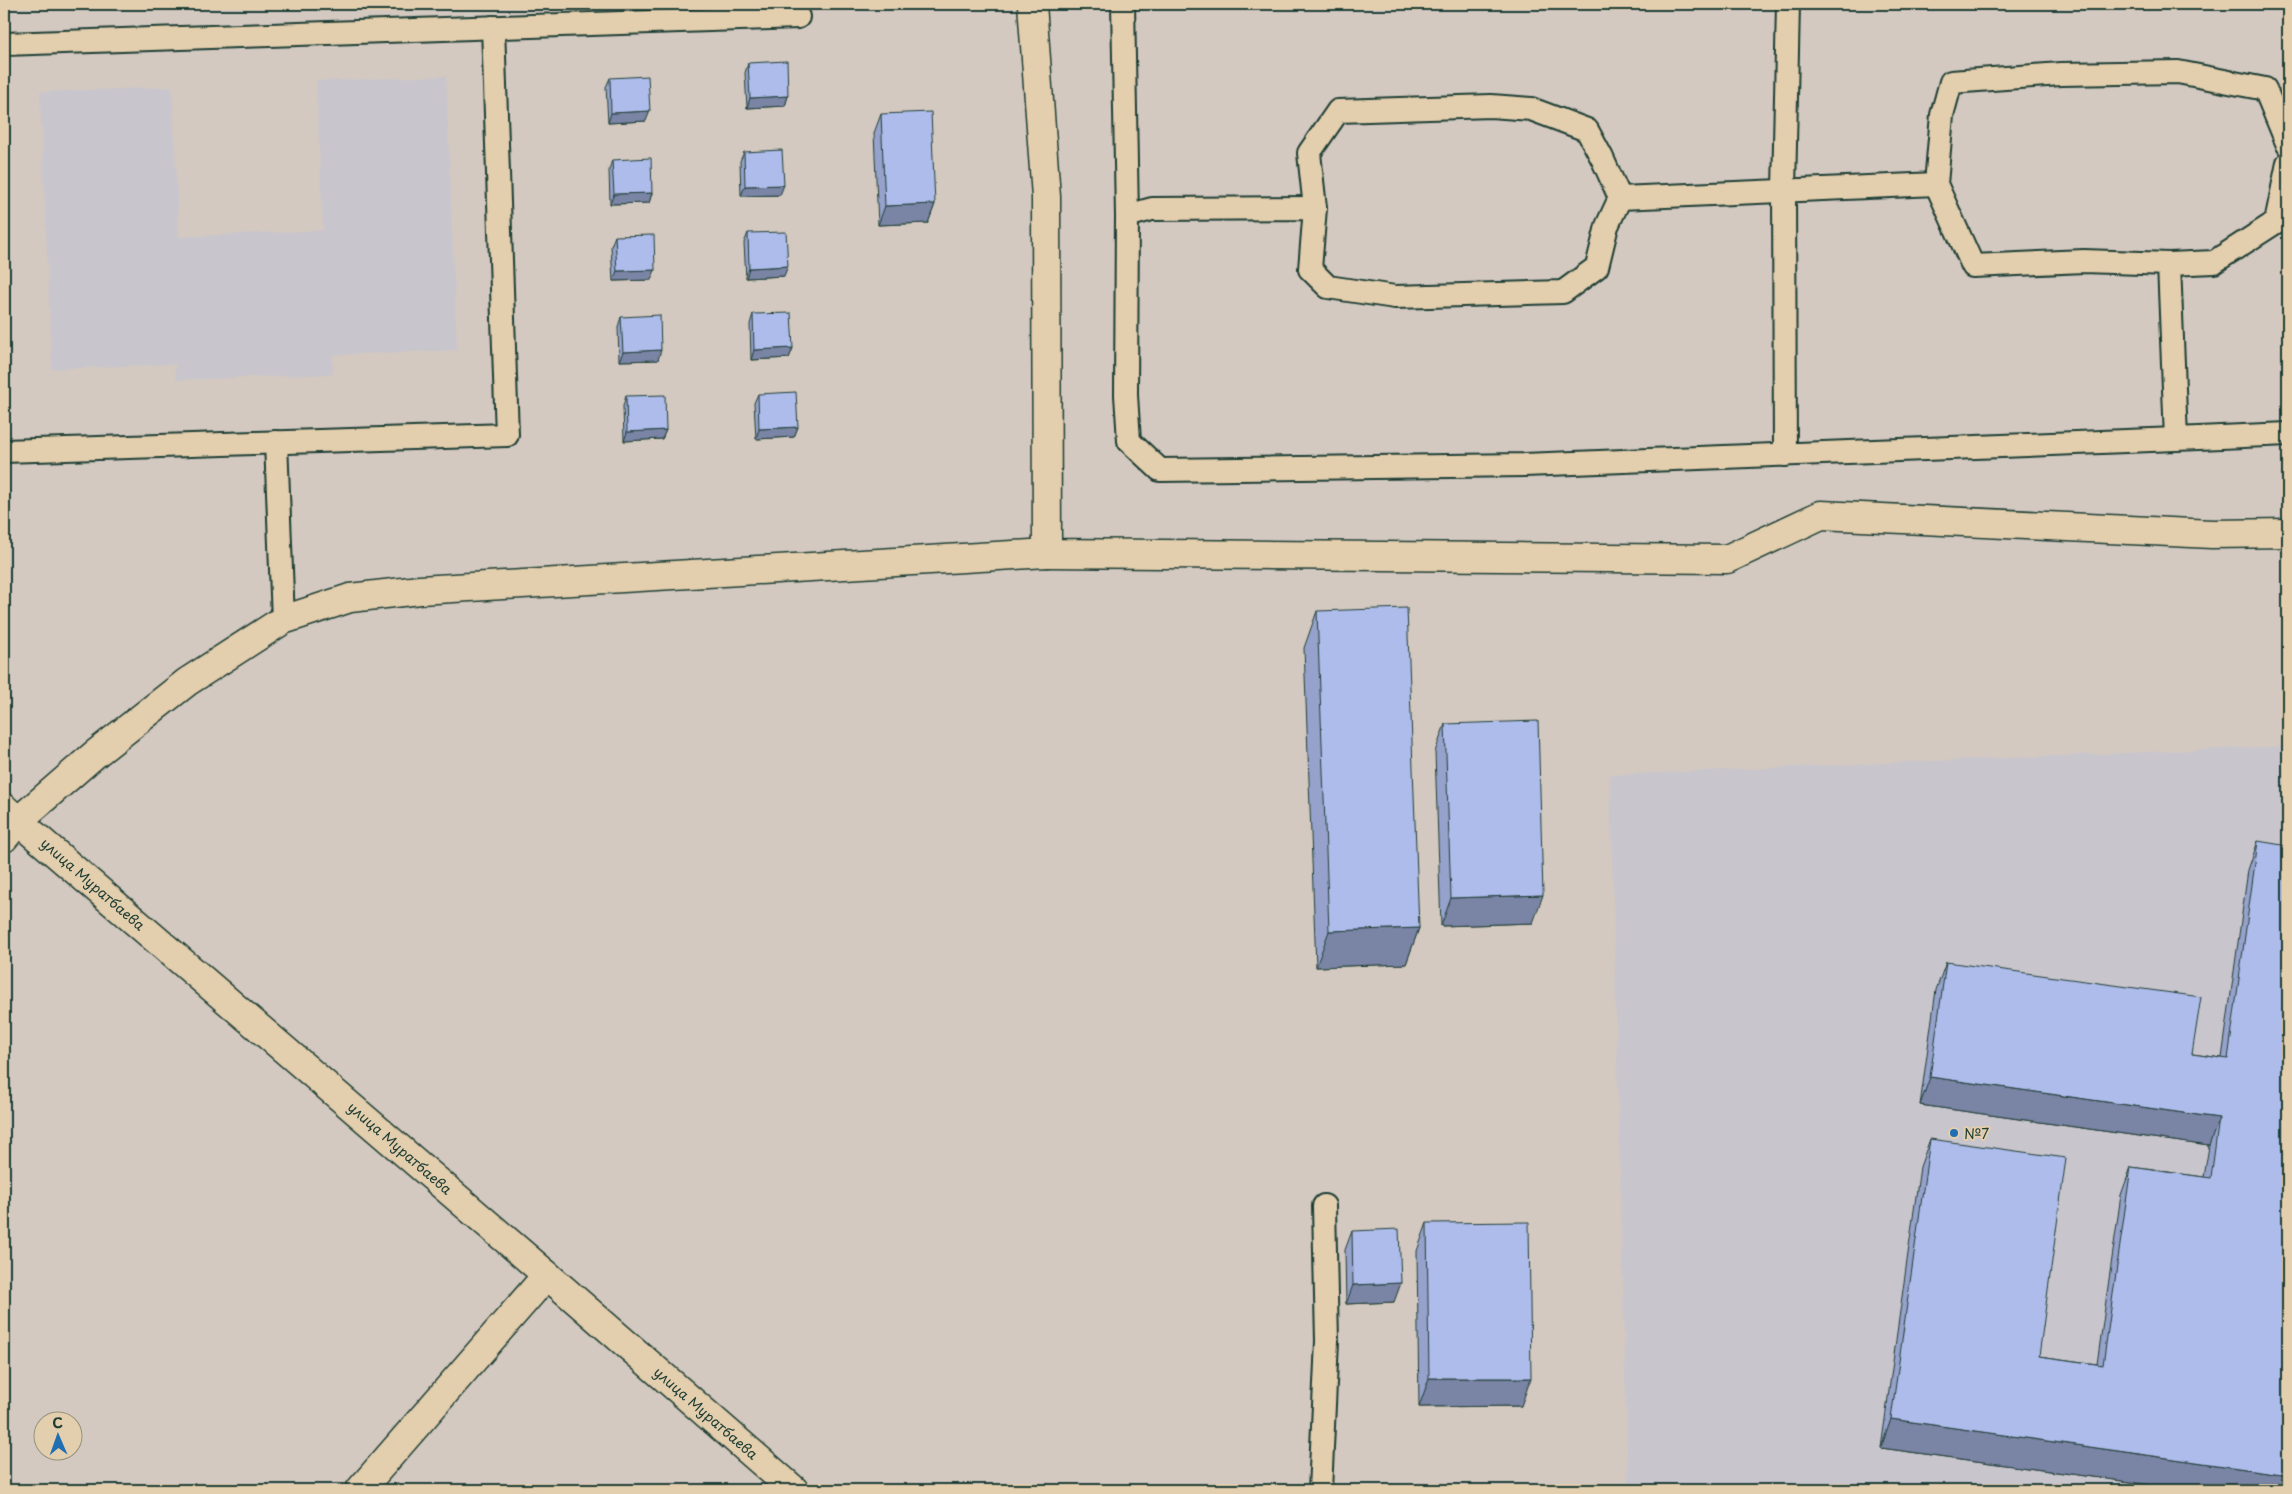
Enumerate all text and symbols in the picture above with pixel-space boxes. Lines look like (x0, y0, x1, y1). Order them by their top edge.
street label: улица Муратбаева (36, 833, 150, 936)
street label: улица Муратбаева (343, 1097, 457, 1200)
place label: №7 (1964, 1123, 1989, 1144)
marker: №7 (1948, 1127, 1960, 1139)
street label: улица Муратбаева (649, 1362, 763, 1465)
north arrow (32, 1412, 82, 1462)
text: С (52, 1412, 63, 1433)

